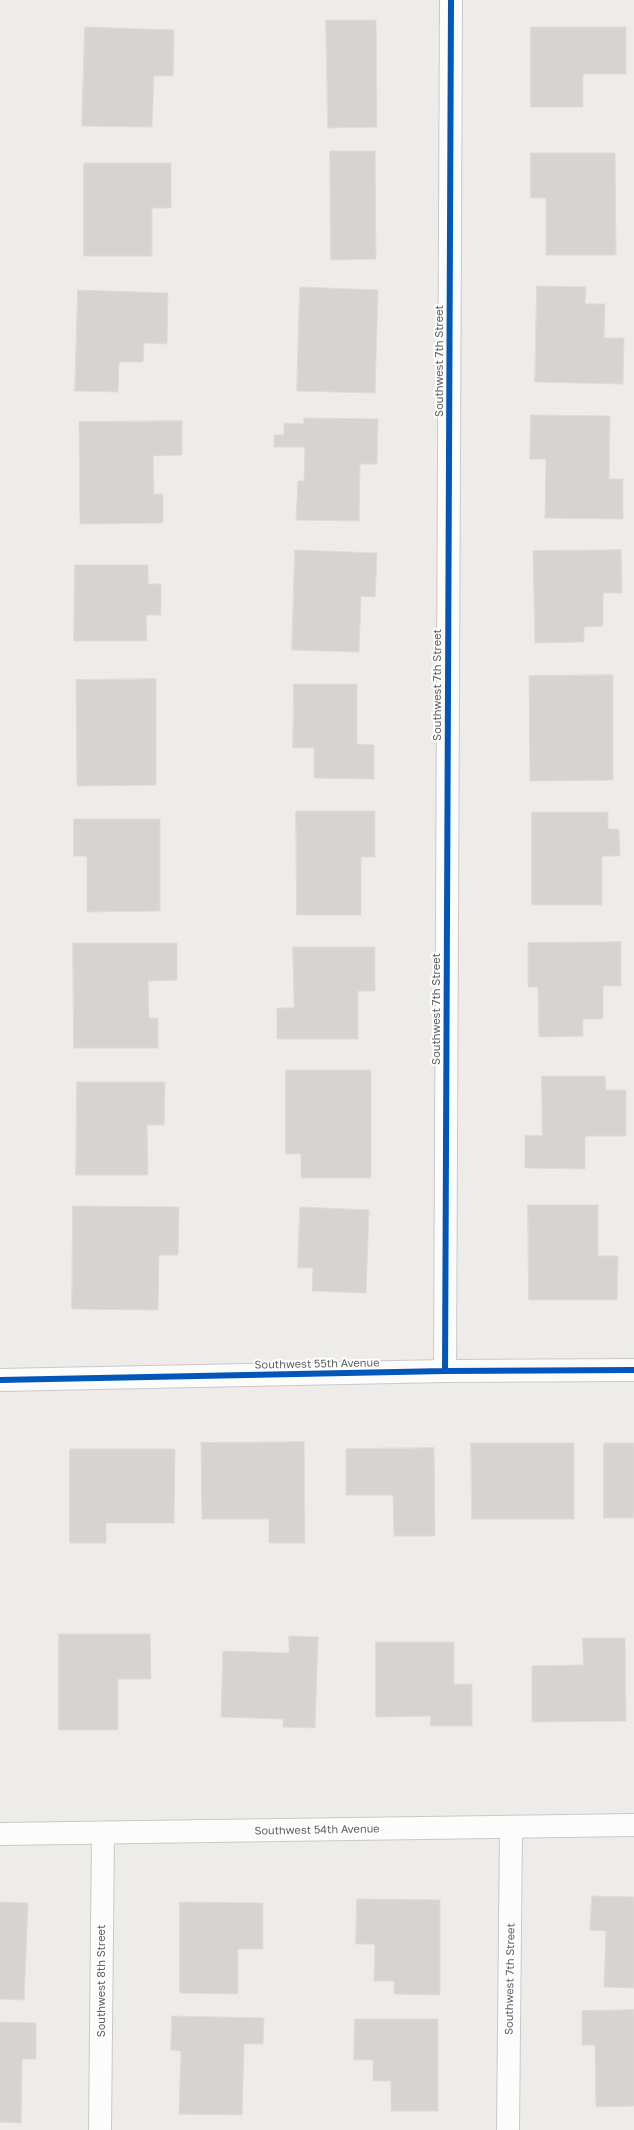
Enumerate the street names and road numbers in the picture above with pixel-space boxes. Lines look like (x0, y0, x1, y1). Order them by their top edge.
street label: Southwest 7th Street (433, 305, 447, 417)
street label: Southwest 7th Street (431, 629, 445, 741)
street label: Southwest 7th Street (430, 953, 444, 1065)
street label: Southwest 55th Avenue (254, 1356, 380, 1372)
street label: Southwest 54th Avenue (254, 1822, 380, 1838)
street label: Southwest 7th Street (502, 1923, 518, 2035)
street label: Southwest 8th Street (95, 1925, 109, 2037)

